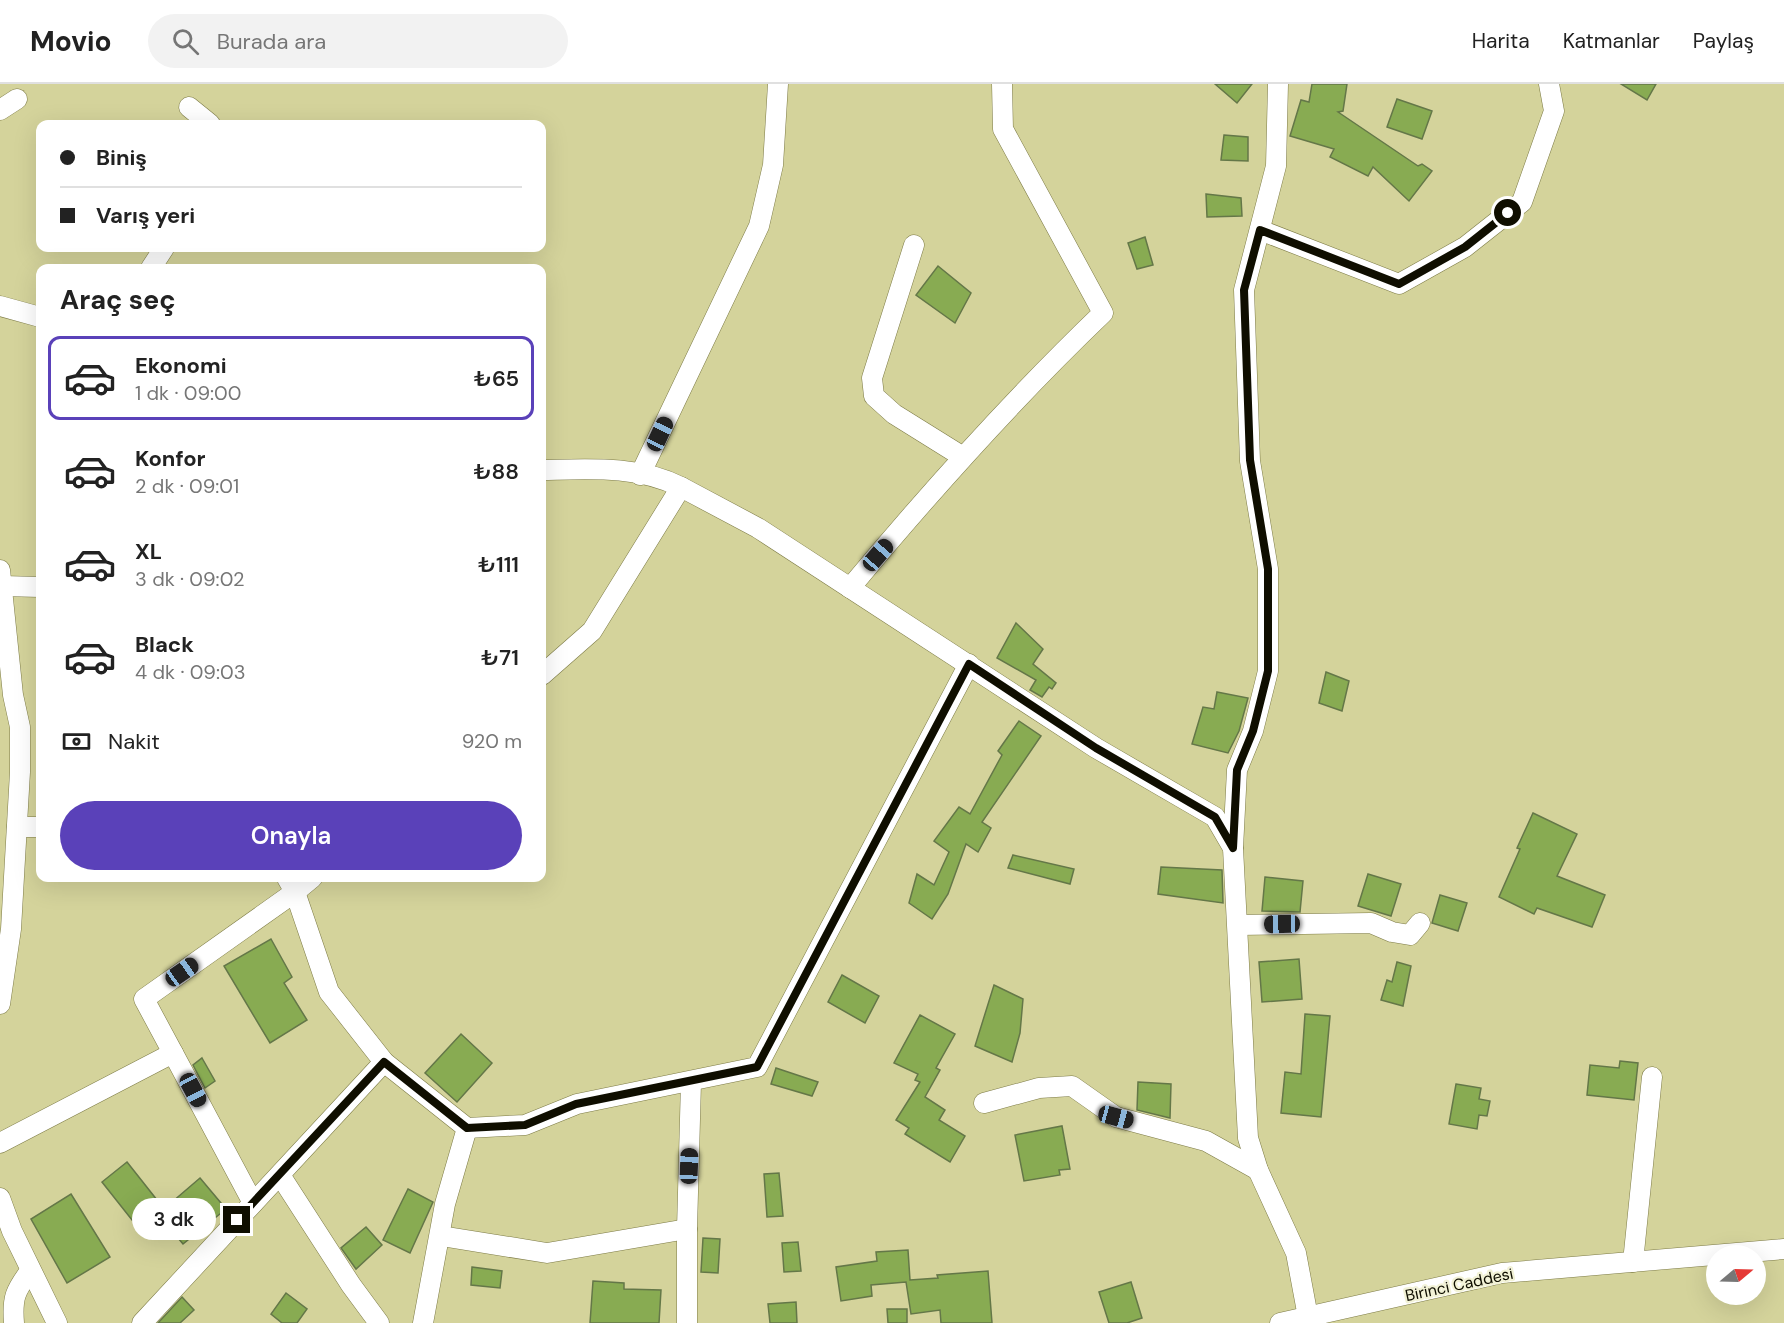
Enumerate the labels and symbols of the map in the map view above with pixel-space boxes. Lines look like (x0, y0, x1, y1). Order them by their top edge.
route start (1494, 199, 1521, 226)
car (644, 414, 676, 454)
car (859, 536, 897, 574)
car (1264, 915, 1300, 933)
car (162, 954, 202, 990)
car (177, 1070, 209, 1110)
car (1096, 1104, 1136, 1130)
car (679, 1148, 699, 1184)
callout: 3 dk (132, 1199, 216, 1241)
route end (223, 1206, 250, 1233)
north arrow (1706, 1245, 1766, 1305)
street label: Birinci Caddesi (1403, 1263, 1515, 1306)

